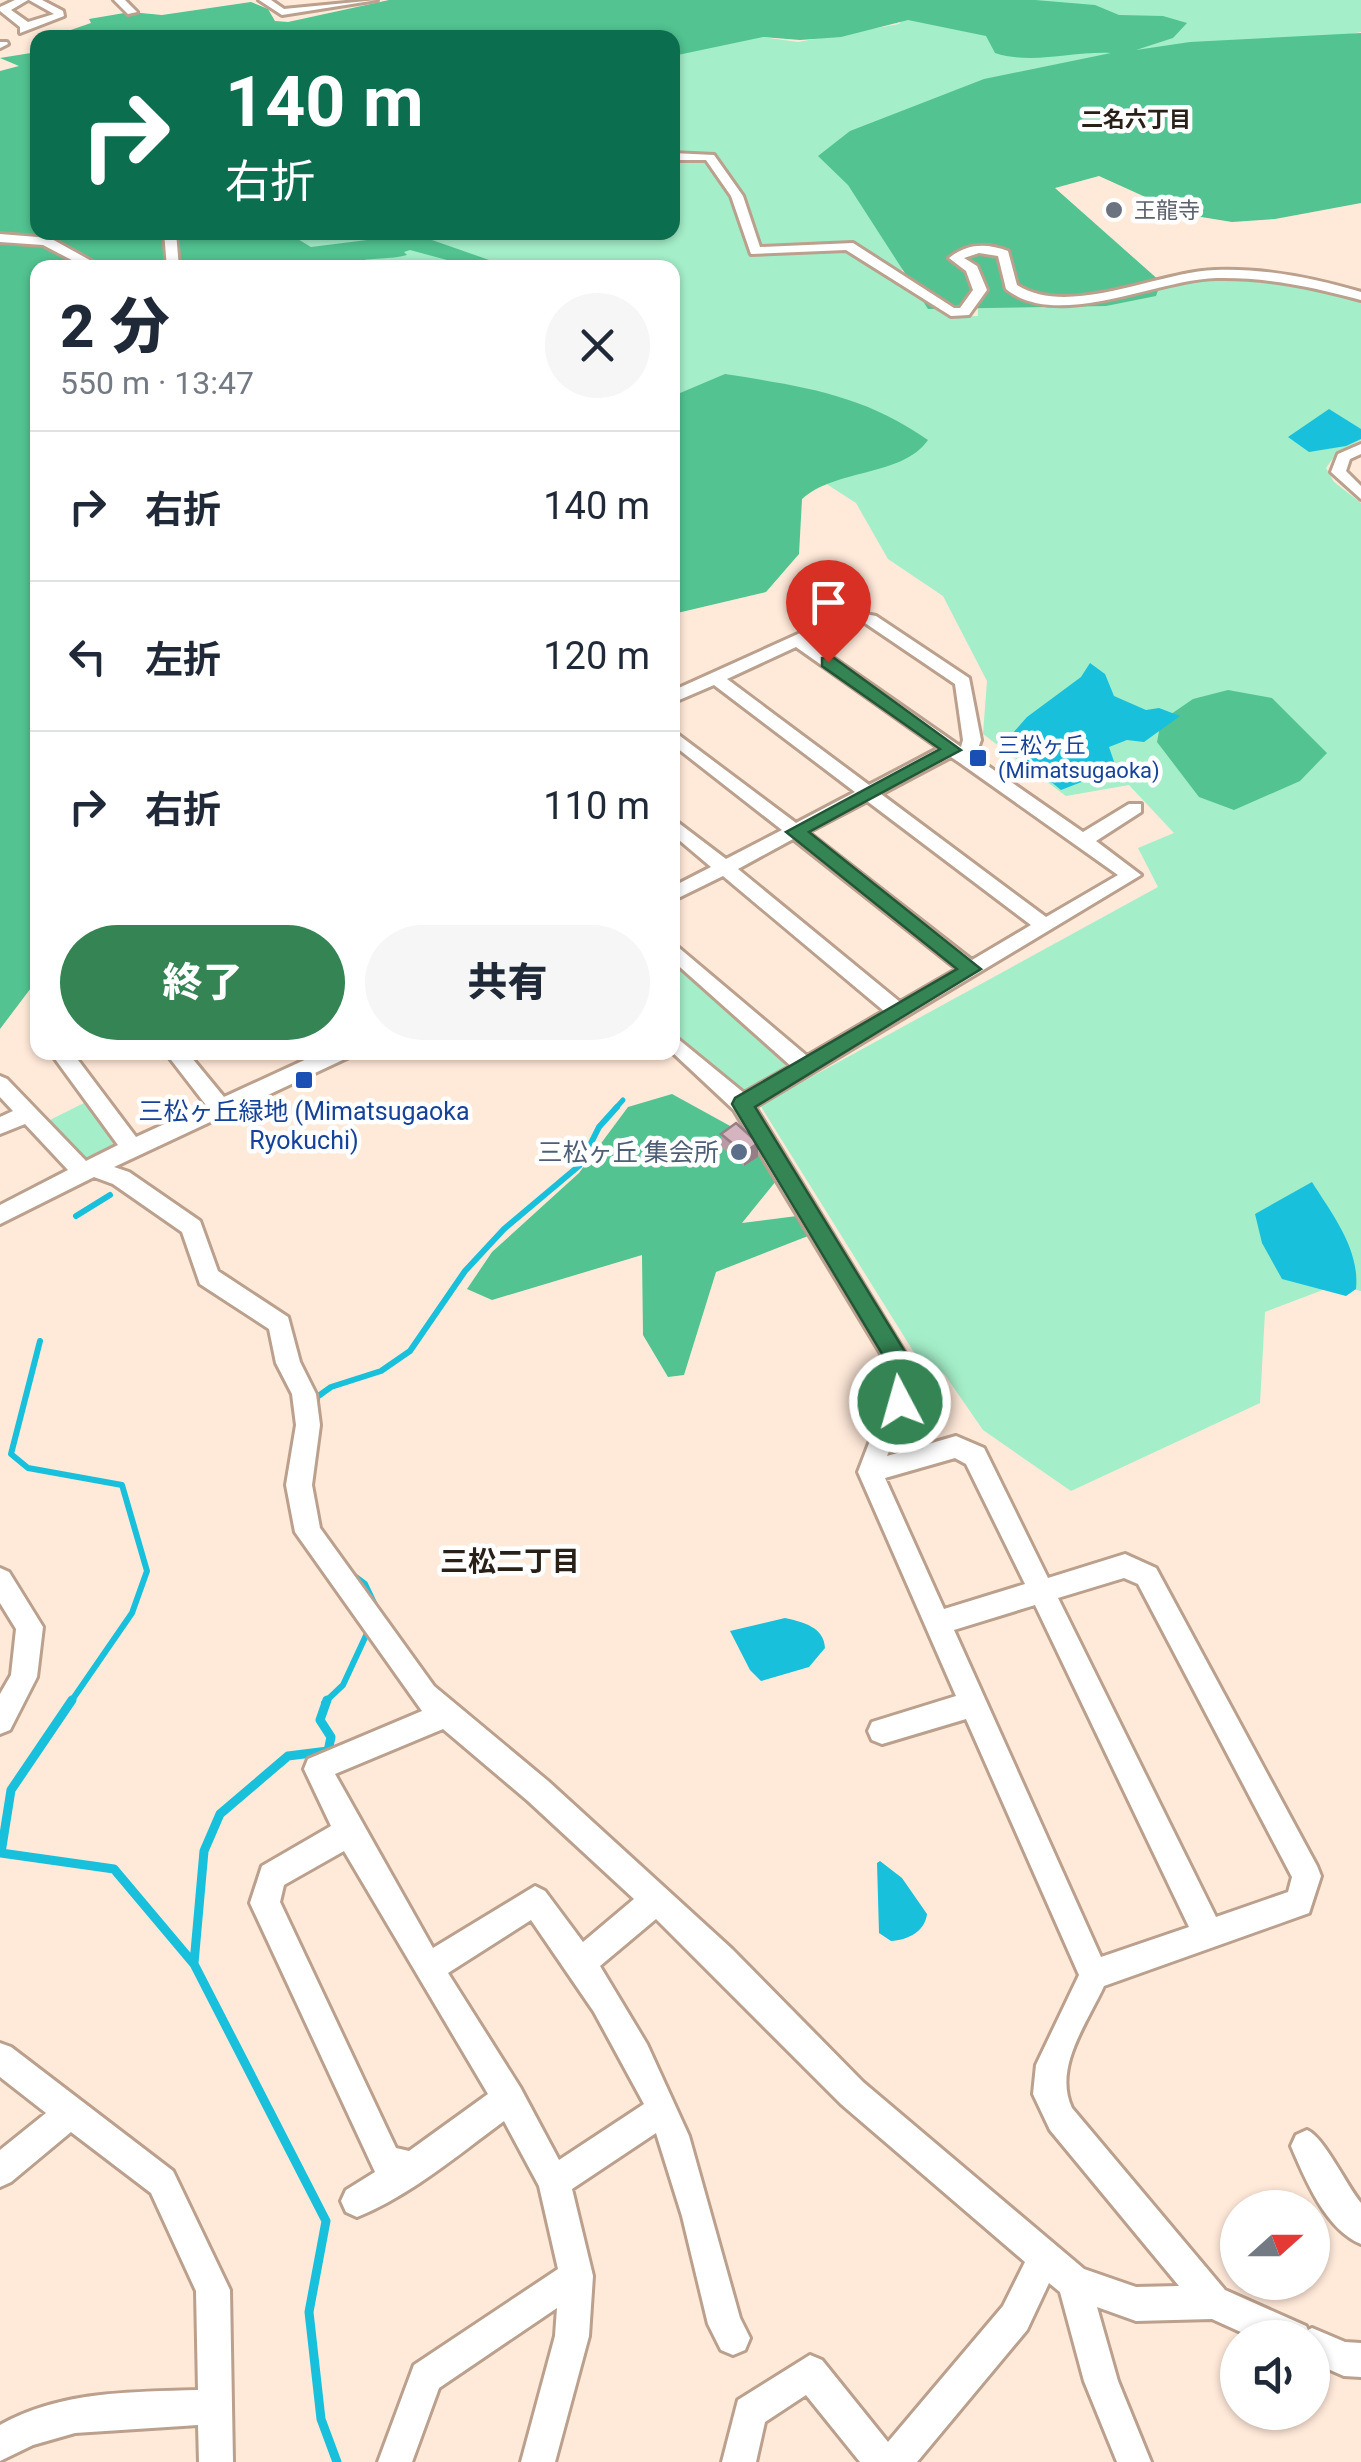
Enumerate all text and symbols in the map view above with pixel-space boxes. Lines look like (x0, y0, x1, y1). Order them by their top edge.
text: 140 m (225, 61, 424, 143)
icon: right (60, 70, 190, 200)
district label: 二名六丁目 (1081, 107, 1191, 132)
text: 右折 (225, 155, 315, 208)
place label: 王龍寺 (1134, 198, 1200, 223)
marker: 王龍寺 (1103, 199, 1125, 221)
text: 2 分 (60, 291, 170, 362)
button: close (545, 293, 650, 398)
text: 550 m · 13:47 (60, 364, 254, 402)
icon: right (60, 479, 115, 534)
text: 140 m (543, 484, 650, 528)
text: 右折 (145, 488, 221, 532)
pin (786, 560, 871, 663)
icon: arrive (801, 575, 856, 630)
icon: left (60, 629, 115, 684)
text: 120 m (543, 634, 650, 678)
text: 左折 (145, 638, 221, 682)
place label: 三松ヶ丘 (Mimatsugaoka) (998, 733, 1160, 784)
marker: 三松ヶ丘 (Mimatsugaoka) (967, 747, 989, 769)
icon: right (60, 779, 115, 834)
text: 110 m (543, 784, 650, 828)
text: 右折 (145, 788, 221, 832)
button: 終了 (60, 925, 345, 1040)
button: 共有 (365, 925, 650, 1040)
marker: 三松ヶ丘緑地 (Mimatsugaoka Ryokuchi) (293, 1069, 315, 1091)
place label: 三松ヶ丘緑地 (Mimatsugaoka Ryokuchi) (138, 1097, 470, 1155)
place label: 三松ヶ丘 集会所 (538, 1138, 719, 1167)
marker: 三松ヶ丘 集会所 (728, 1141, 750, 1163)
position arrow (848, 1350, 952, 1454)
district label: 三松二丁目 (440, 1545, 580, 1578)
north arrow (1220, 2190, 1330, 2300)
map controls (1220, 2190, 1330, 2430)
button: sound (1220, 2320, 1330, 2430)

